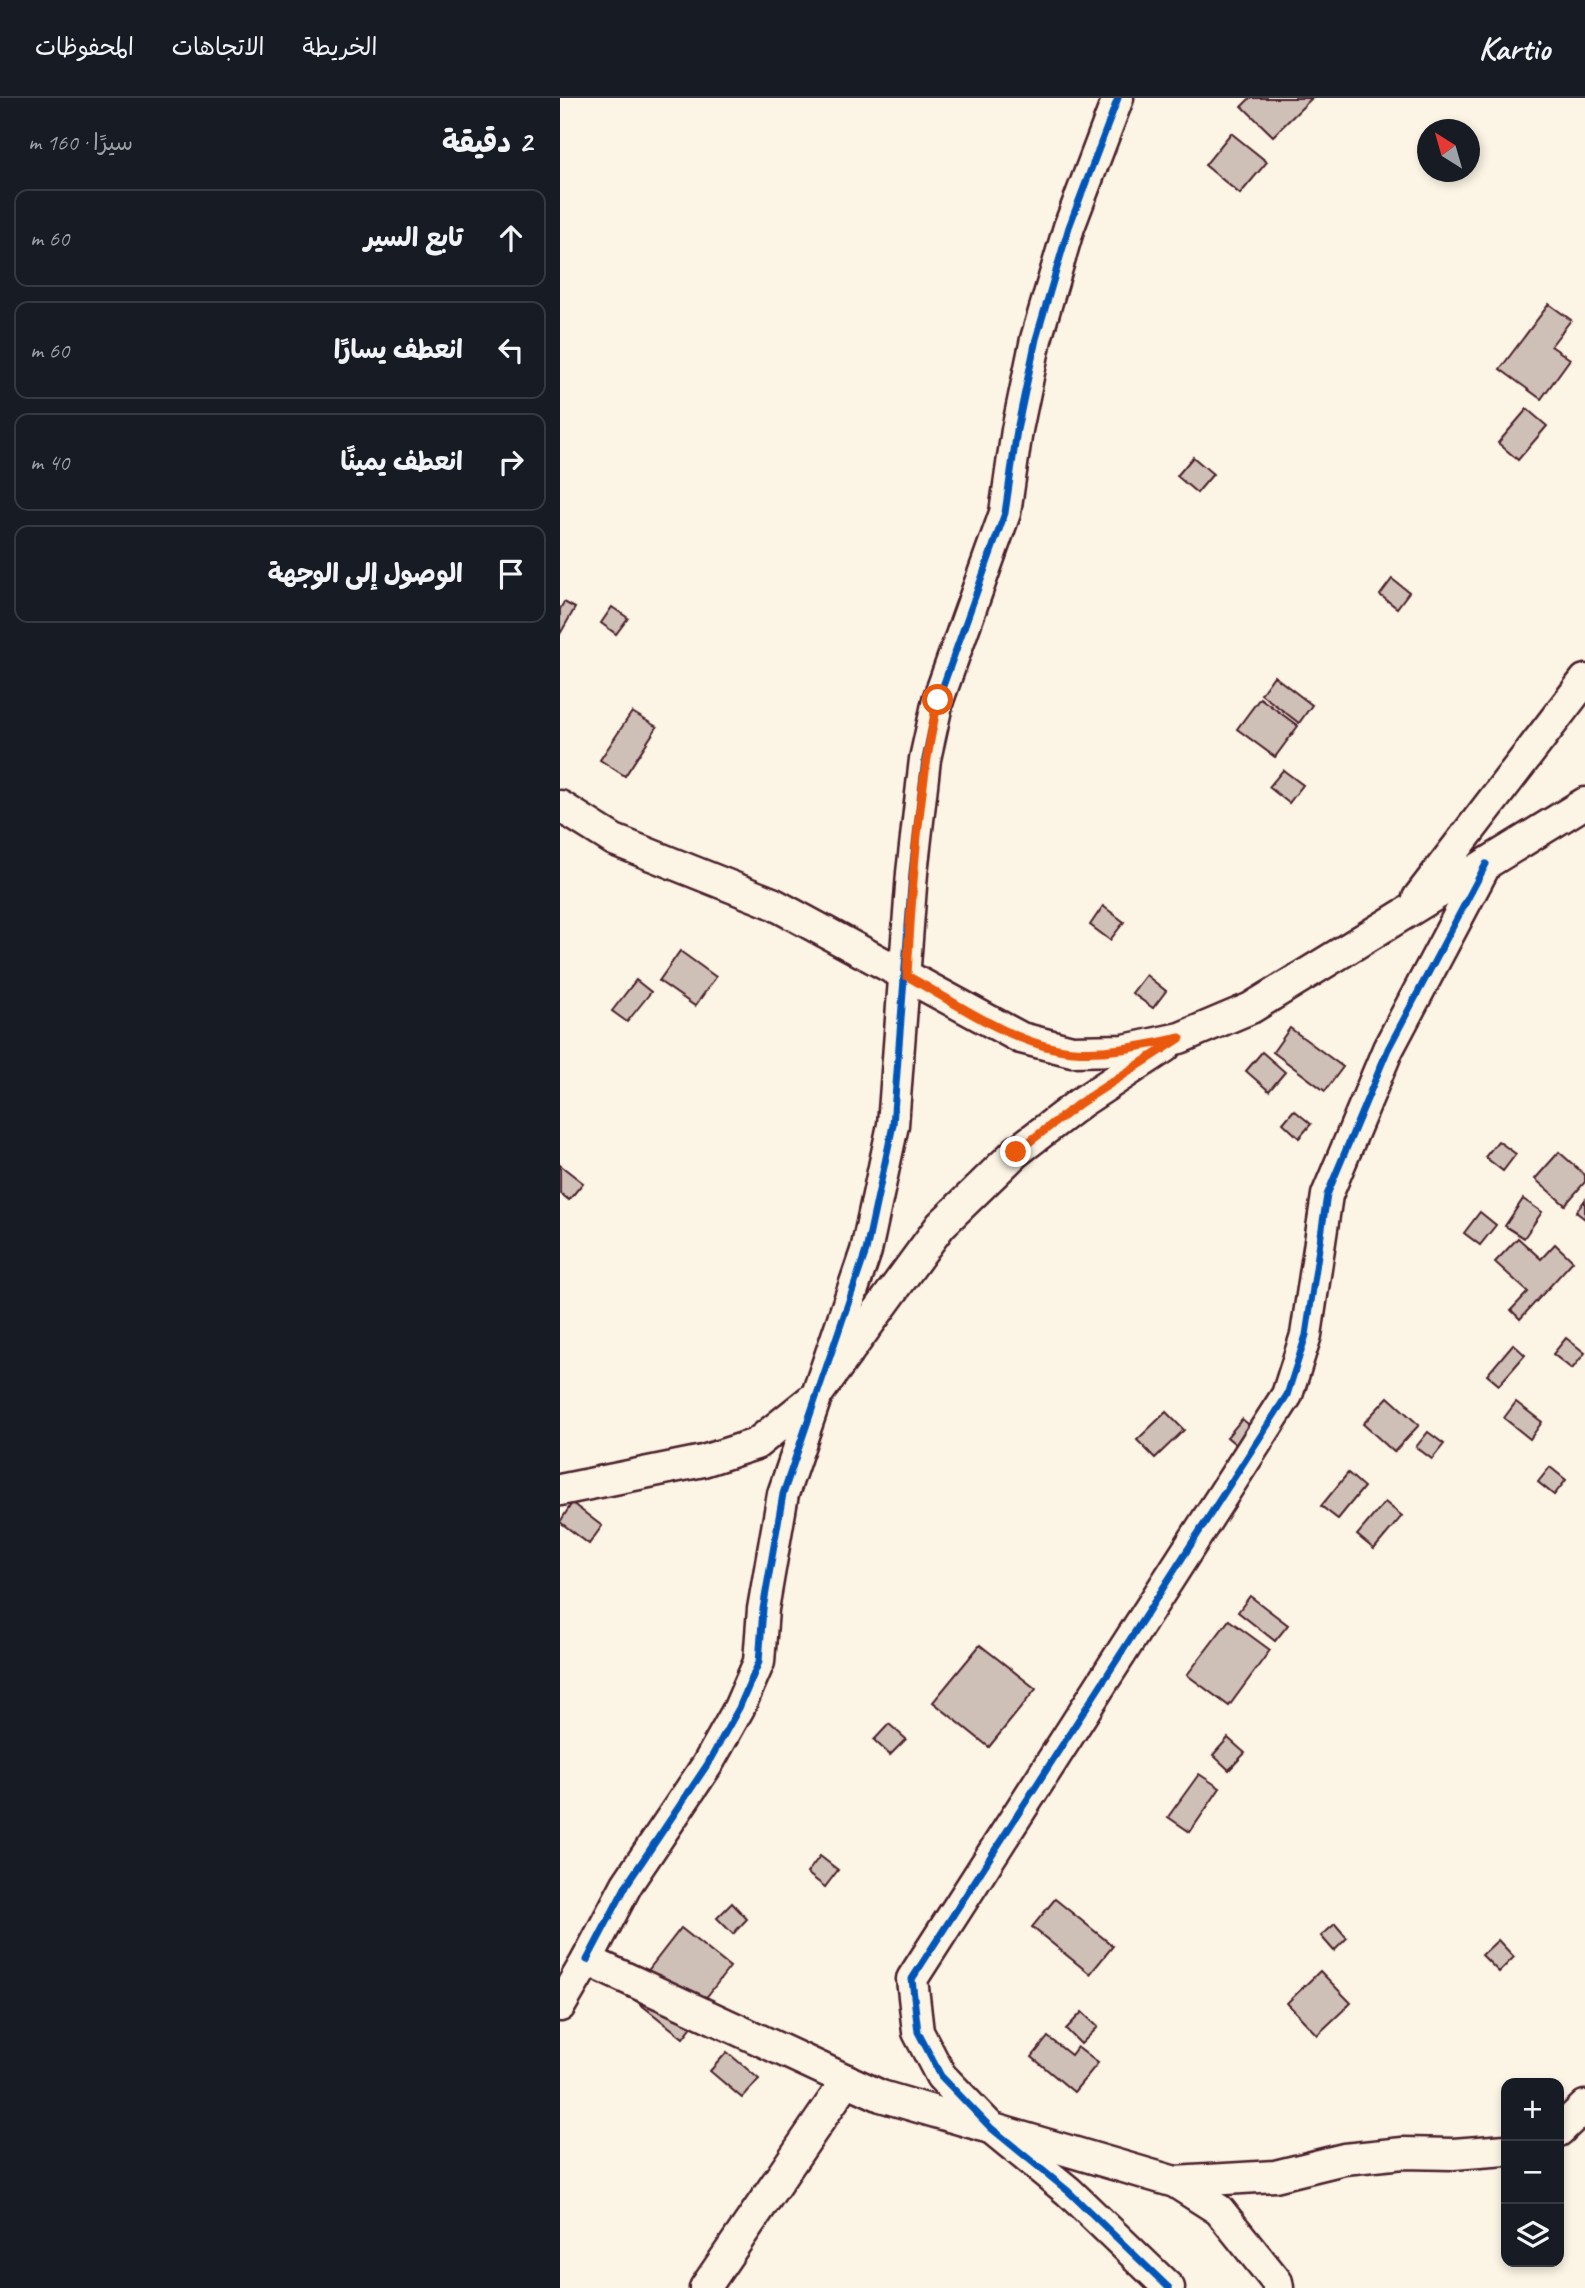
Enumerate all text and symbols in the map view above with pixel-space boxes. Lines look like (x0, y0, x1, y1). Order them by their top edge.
text: Kartio (1479, 27, 1550, 69)
text: المحفوظات (35, 32, 134, 62)
text: الاتجاهات (172, 32, 265, 62)
text: الخريطة (303, 32, 377, 62)
north arrow (1417, 119, 1480, 182)
text: 2 دقيقة (442, 123, 532, 161)
text: سيرًا · 160 m (28, 128, 133, 157)
icon: ahead (492, 219, 530, 257)
text: تابع السير (364, 221, 463, 254)
text: 60 m (30, 224, 69, 253)
icon: left (492, 331, 530, 369)
text: انعطف يسارًا (334, 333, 463, 366)
text: 60 m (30, 336, 69, 365)
icon: right (492, 443, 530, 481)
text: انعطف يمينًا (341, 445, 463, 478)
text: 40 m (30, 448, 69, 477)
icon: arrive (492, 555, 530, 593)
text: الوصول إلى الوجهة (268, 557, 463, 590)
route start (922, 684, 953, 715)
route end (1000, 1136, 1031, 1167)
map controls (1501, 2078, 1564, 2267)
button: + (1501, 2078, 1564, 2141)
button: − (1501, 2141, 1564, 2204)
button: layers (1501, 2204, 1564, 2267)

